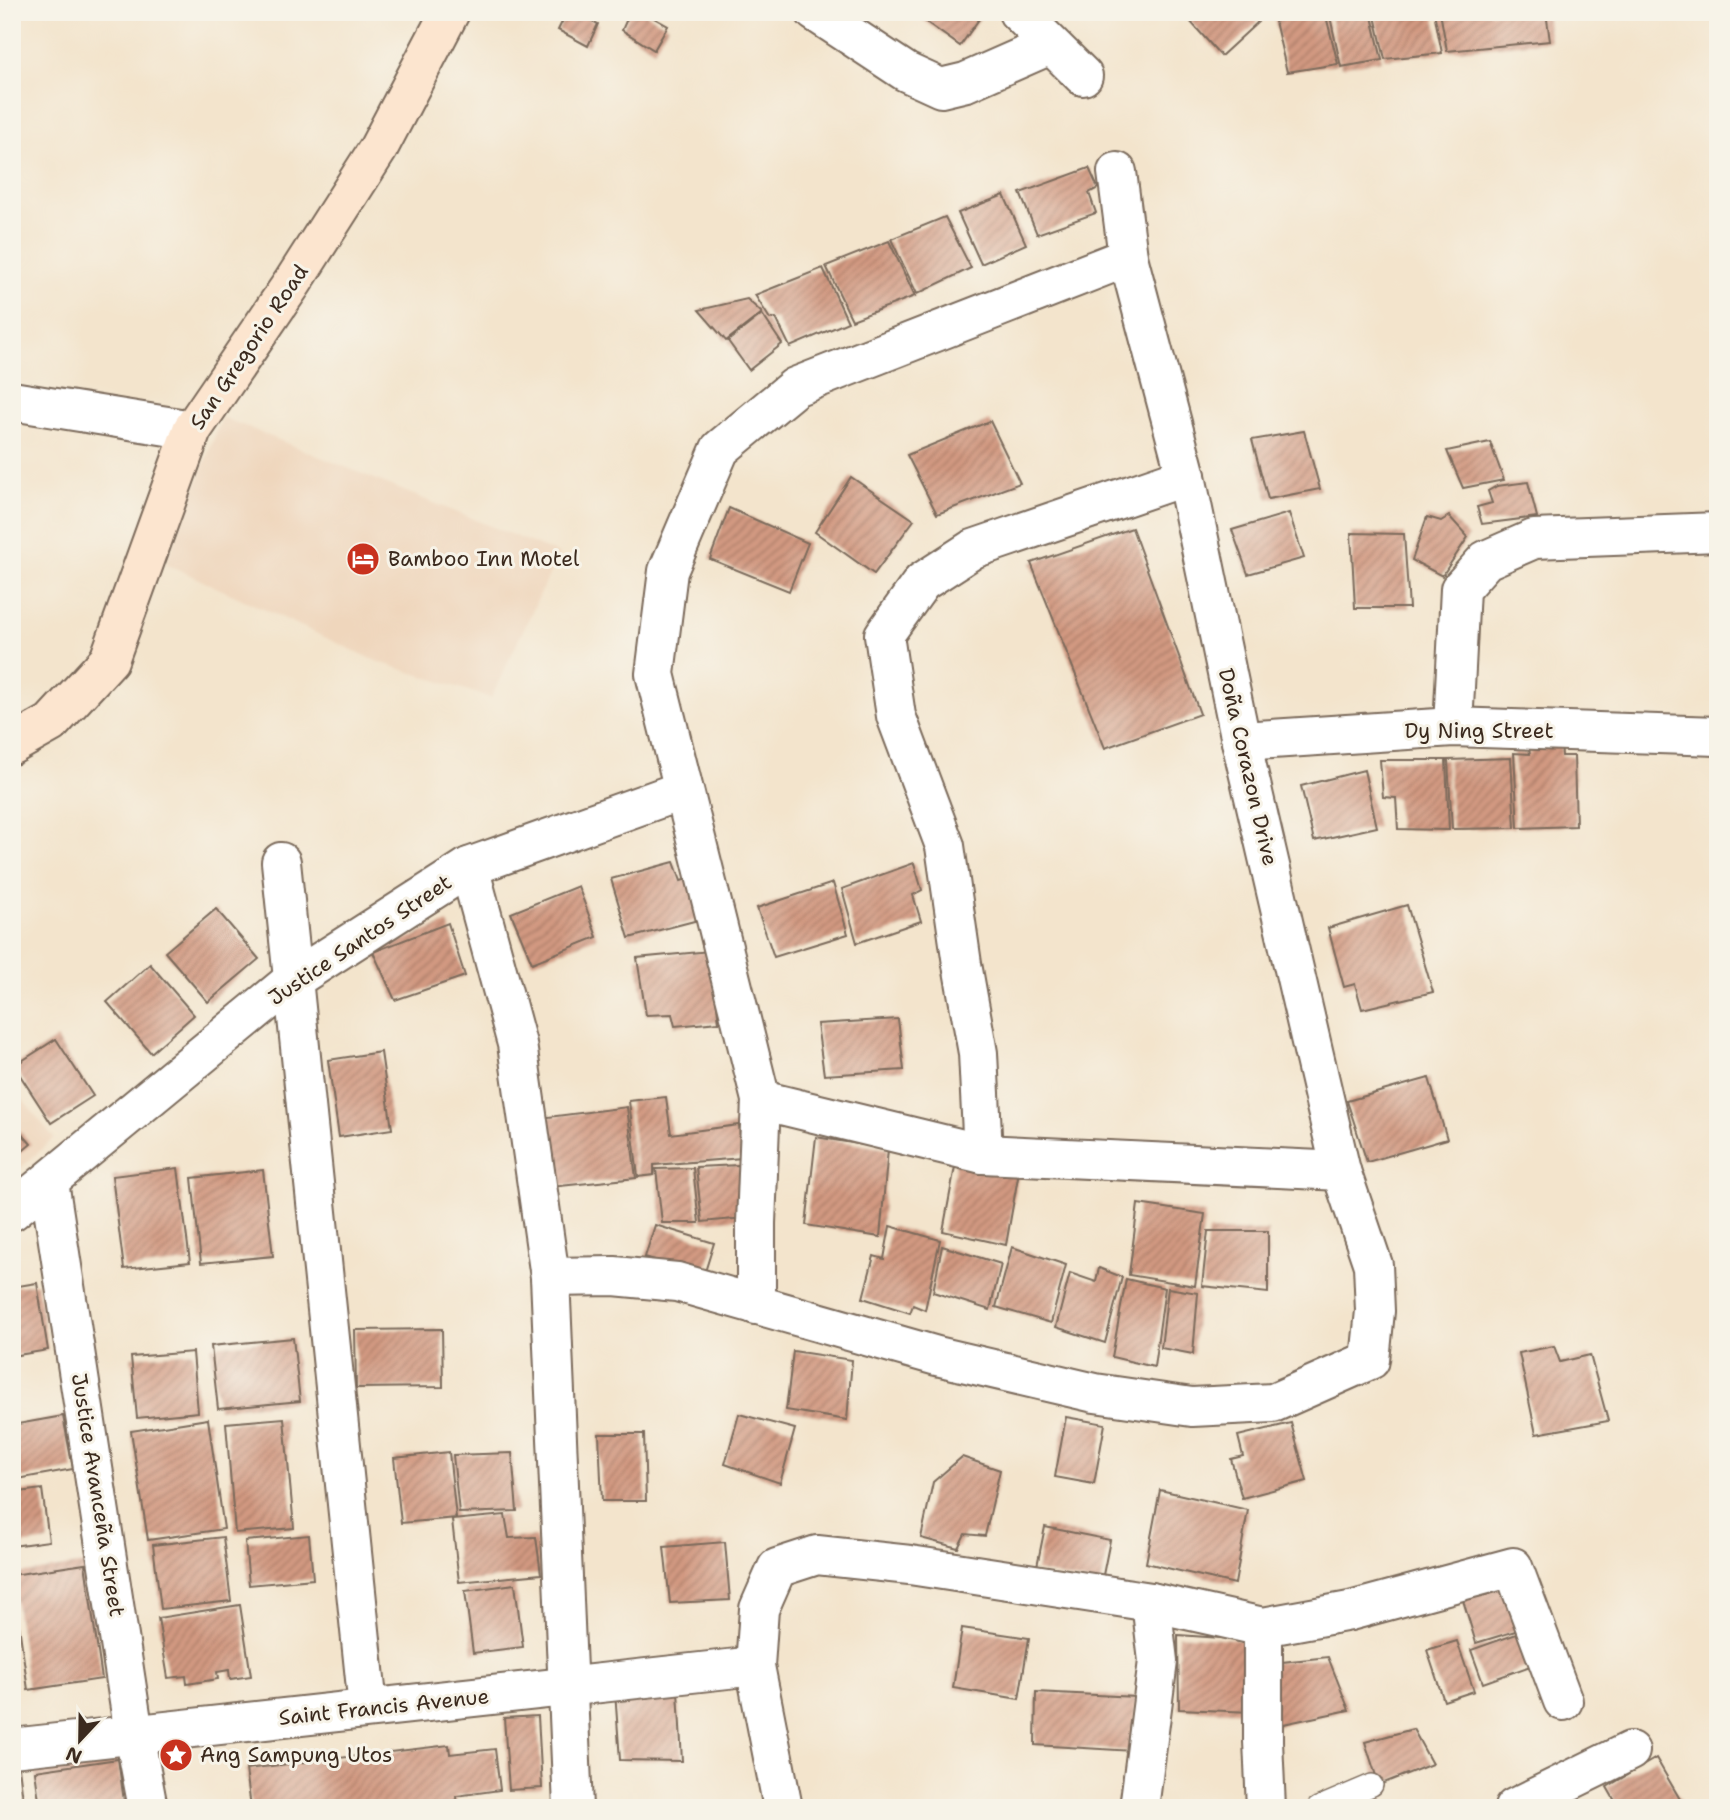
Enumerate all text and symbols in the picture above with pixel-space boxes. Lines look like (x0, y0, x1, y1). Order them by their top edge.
street label: San Gregorio Road (183, 259, 315, 435)
hotel icon: Bamboo Inn Motel (344, 540, 382, 578)
place label: Bamboo Inn Motel (388, 545, 580, 573)
street label: Doña Corazon Drive (1212, 666, 1284, 868)
street label: Dy Ning Street (1404, 717, 1554, 745)
street label: Justice Santos Street (263, 868, 457, 1012)
street label: Justice Avanceña Street (65, 1371, 131, 1619)
street label: Saint Francis Avenue (277, 1682, 491, 1732)
north arrow (46, 1704, 116, 1774)
place icon: Ang Sampung Utos (157, 1736, 195, 1774)
text: N (62, 1741, 85, 1770)
place label: Ang Sampung Utos (200, 1741, 392, 1769)

